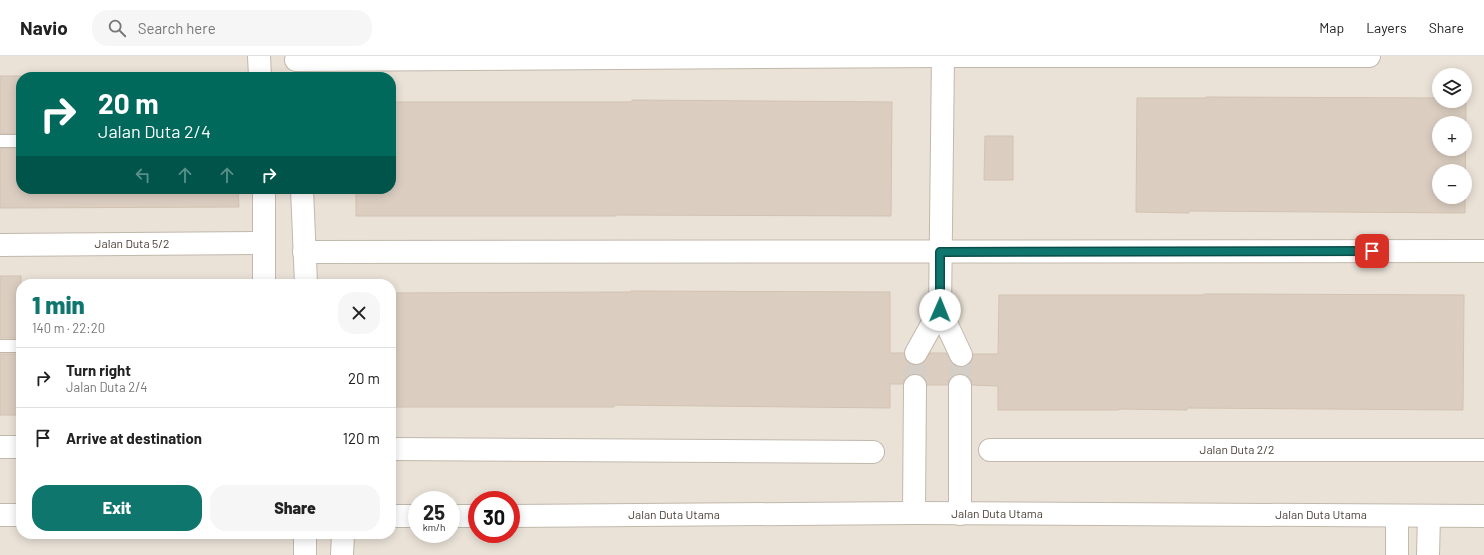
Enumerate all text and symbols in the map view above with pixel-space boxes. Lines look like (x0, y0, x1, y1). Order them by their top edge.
search box (92, 10, 372, 46)
text: Navio (20, 16, 68, 39)
icon: search (106, 17, 128, 39)
text: Search here (138, 19, 216, 37)
text: Map (1319, 19, 1344, 36)
text: Layers (1366, 19, 1407, 36)
text: Share (1429, 19, 1464, 36)
map controls (1432, 68, 1472, 204)
button: layers (1432, 68, 1472, 108)
text: 20 m (98, 86, 159, 120)
icon: right (32, 88, 84, 140)
button: + (1432, 116, 1472, 156)
text: Jalan Duta 2/4 (98, 120, 211, 142)
icon: left (132, 164, 154, 186)
icon: ahead (174, 164, 196, 186)
icon: ahead (216, 164, 238, 186)
icon: right (258, 164, 280, 186)
button: − (1432, 164, 1472, 204)
pin (1355, 234, 1389, 268)
street label: Jalan Duta 5/2 (95, 236, 169, 250)
icon: arrive (1361, 240, 1383, 262)
position arrow (919, 289, 961, 331)
text: 1 min (32, 290, 85, 319)
button: close (338, 292, 380, 334)
text: 140 m · 22:20 (32, 320, 105, 336)
text: Turn right (66, 361, 131, 379)
icon: right (32, 367, 54, 389)
text: 20 m (348, 369, 380, 387)
text: Jalan Duta 2/4 (66, 379, 148, 395)
icon: arrive (32, 427, 54, 449)
text: Arrive at destination (66, 429, 202, 447)
text: 120 m (343, 429, 380, 447)
street label: Jalan Duta 2/2 (1199, 442, 1275, 456)
button: Exit (32, 485, 202, 531)
button: Share (210, 485, 380, 531)
speed limit sign: 30 (468, 491, 520, 543)
text: 25 (423, 500, 445, 524)
street label: Jalan Duta Utama (951, 506, 1043, 520)
street label: Jalan Duta Utama (628, 507, 720, 521)
street label: Jalan Duta Utama (1275, 507, 1367, 521)
text: km/h (423, 521, 445, 533)

